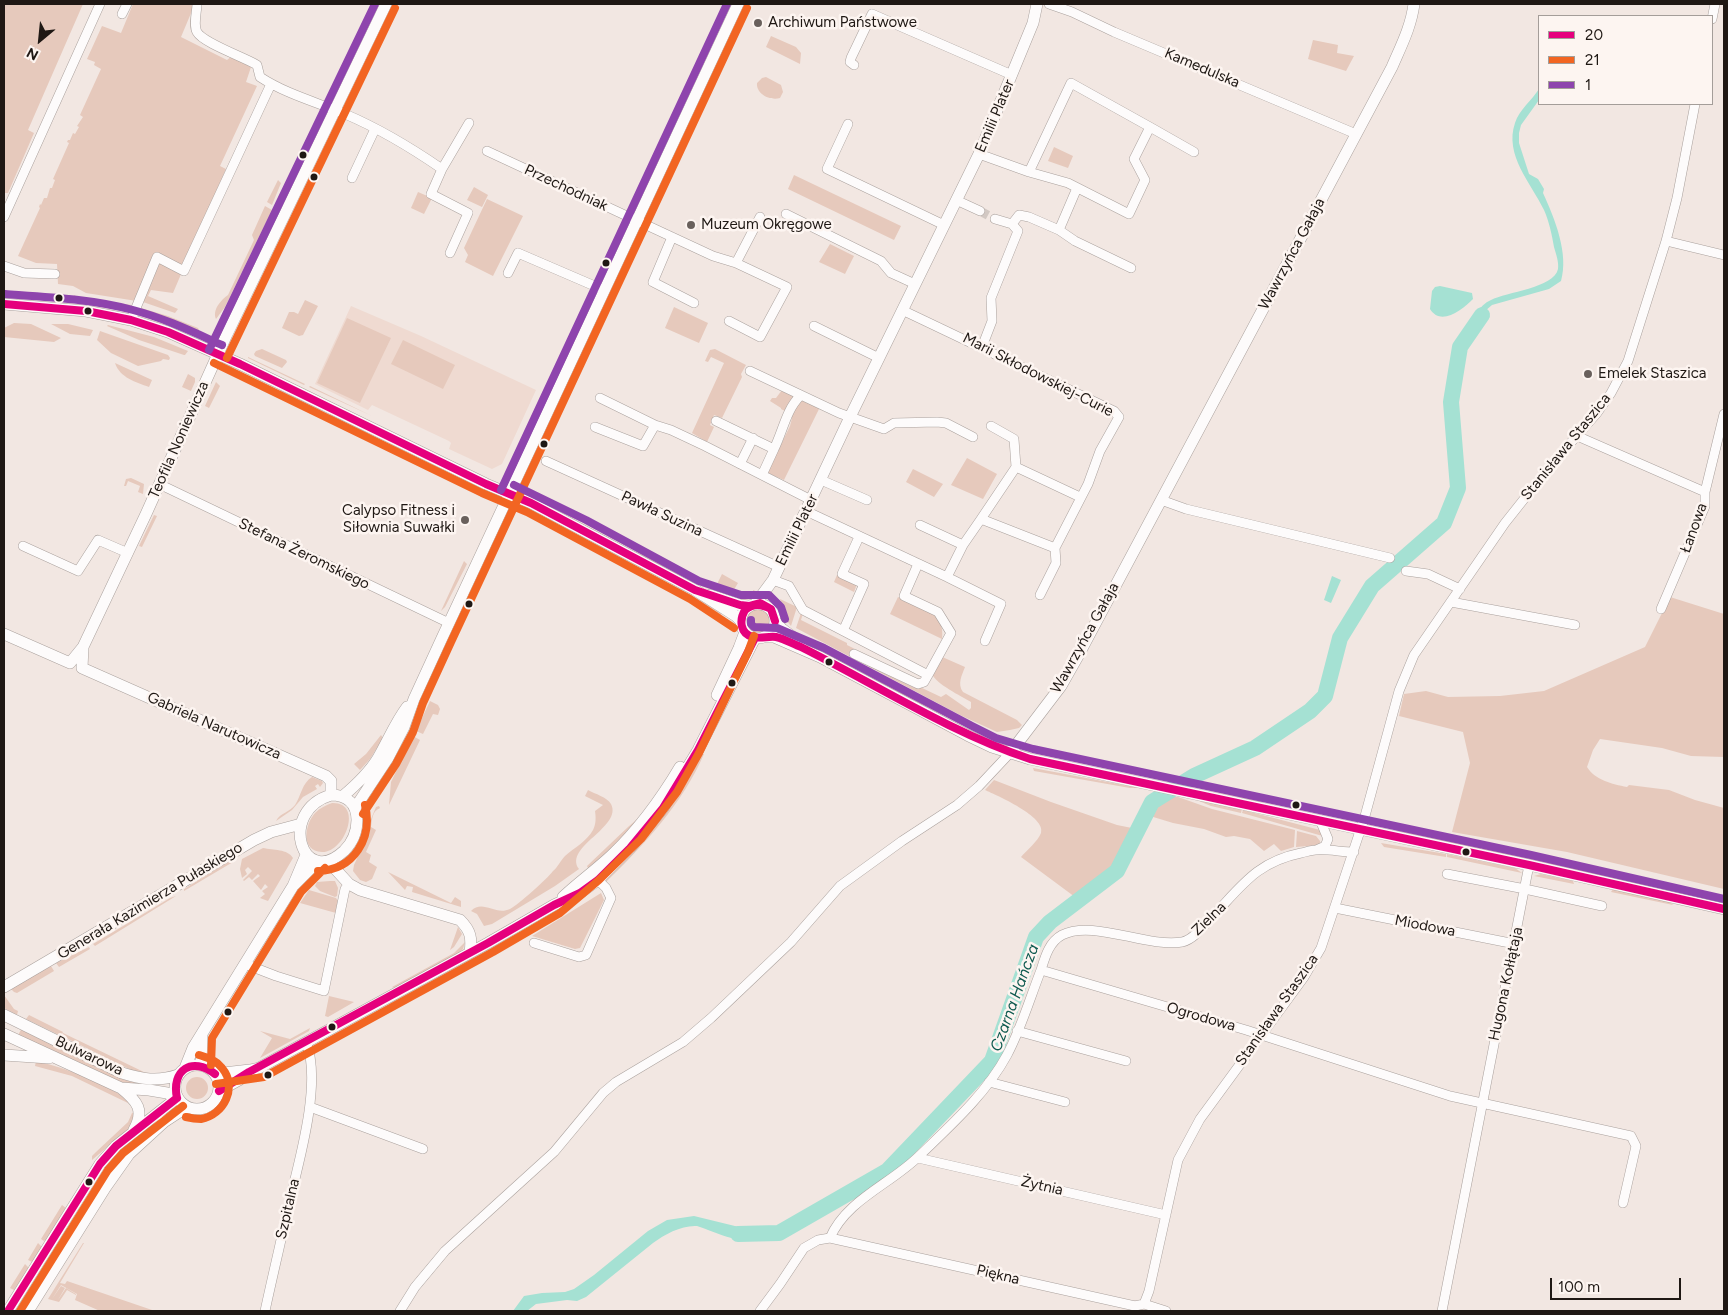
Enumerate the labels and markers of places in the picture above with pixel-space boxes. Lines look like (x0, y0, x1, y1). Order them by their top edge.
place label: Archiwum Państwowe (768, 14, 917, 32)
marker: Archiwum Państwowe (752, 17, 764, 29)
unlabelled marker (298, 150, 308, 160)
unlabelled marker (309, 172, 319, 182)
place label: Muzeum Okręgowe (701, 216, 832, 234)
marker: Muzeum Okręgowe (685, 219, 697, 231)
unlabelled marker (601, 258, 611, 268)
unlabelled marker (54, 293, 64, 303)
unlabelled marker (83, 306, 93, 316)
place label: Emelek Staszica (1598, 365, 1706, 383)
marker: Emelek Staszica (1582, 368, 1594, 380)
unlabelled marker (539, 439, 549, 449)
place label: Calypso Fitness i Siłownia Suwałki (342, 502, 455, 537)
marker: Calypso Fitness i Siłownia Suwałki (459, 514, 471, 526)
unlabelled marker (464, 599, 474, 609)
unlabelled marker (824, 657, 834, 667)
unlabelled marker (727, 678, 737, 688)
unlabelled marker (1291, 800, 1301, 810)
unlabelled marker (1461, 847, 1471, 857)
unlabelled marker (223, 1007, 233, 1017)
unlabelled marker (327, 1022, 337, 1032)
unlabelled marker (263, 1070, 273, 1080)
unlabelled marker (84, 1177, 94, 1187)

